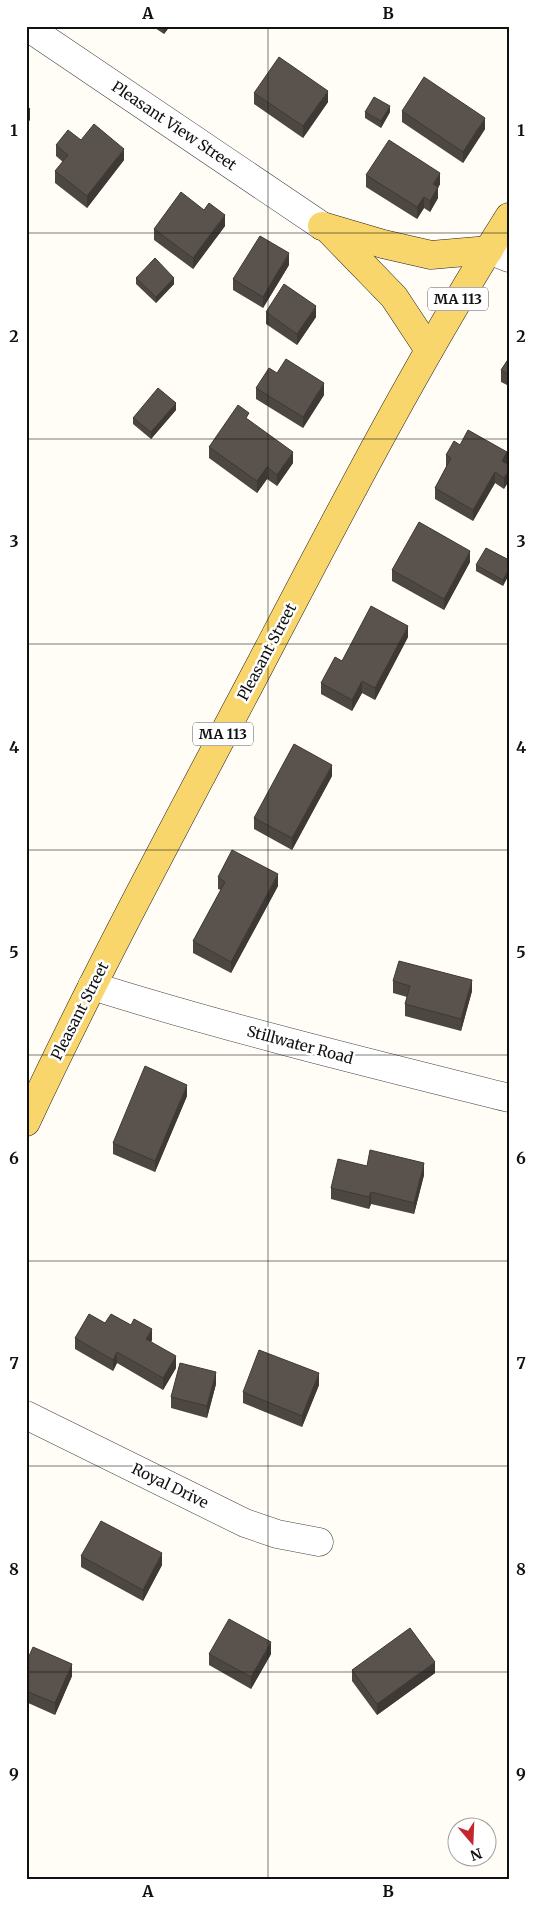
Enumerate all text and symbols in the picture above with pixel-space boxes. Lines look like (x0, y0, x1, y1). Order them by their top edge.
text: A (141, 3, 154, 23)
text: B (382, 3, 394, 23)
street label: Pleasant View Street (108, 77, 240, 175)
text: 1 (10, 120, 18, 140)
text: 1 (517, 120, 525, 140)
road number: MA 113 (428, 288, 488, 310)
text: 2 (9, 326, 19, 346)
text: 2 (516, 326, 526, 346)
text: 3 (9, 531, 19, 551)
text: 3 (516, 531, 526, 551)
street label: Pleasant Street (233, 600, 300, 704)
road number: MA 113 (193, 722, 253, 746)
text: 4 (9, 737, 19, 757)
text: 4 (516, 737, 526, 757)
text: 5 (9, 942, 19, 962)
text: 5 (516, 942, 526, 962)
street label: Pleasant Street (47, 958, 113, 1063)
street label: Stillwater Road (245, 1021, 355, 1068)
text: 6 (9, 1148, 19, 1168)
text: 6 (516, 1148, 526, 1168)
text: 7 (9, 1353, 19, 1373)
text: 7 (516, 1353, 526, 1373)
street label: Royal Drive (129, 1459, 212, 1512)
text: 8 (9, 1559, 19, 1579)
text: 8 (516, 1559, 526, 1579)
text: 9 (9, 1764, 19, 1784)
text: 9 (516, 1764, 526, 1784)
north arrow (448, 1818, 498, 1868)
text: N (468, 1844, 484, 1865)
text: A (141, 1881, 154, 1901)
text: B (382, 1881, 394, 1901)

